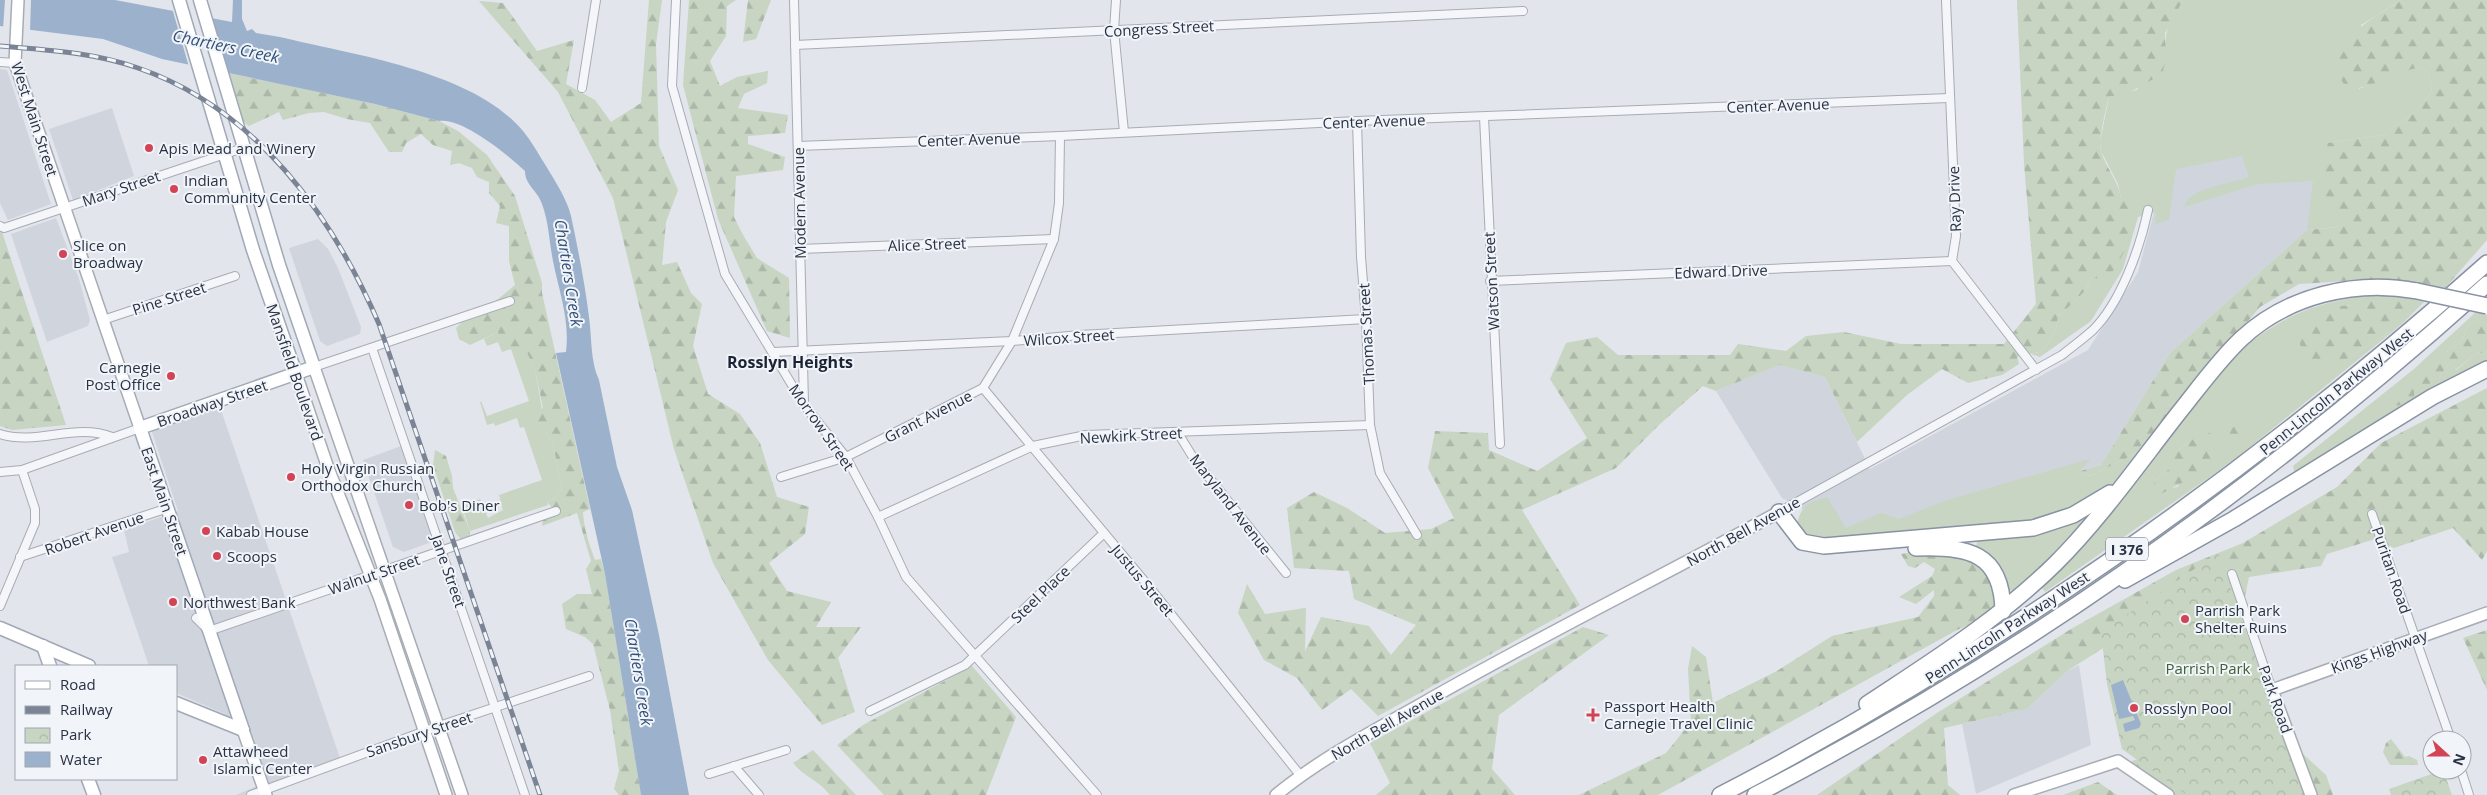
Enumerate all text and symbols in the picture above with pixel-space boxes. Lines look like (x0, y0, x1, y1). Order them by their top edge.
street label: Congress Street (1103, 15, 1215, 41)
water label: Chartiers Creek (171, 24, 282, 68)
street label: West Main Street (7, 59, 63, 179)
street label: Center Avenue (1726, 93, 1830, 117)
street label: Center Avenue (1322, 109, 1426, 133)
street label: Center Avenue (917, 127, 1021, 151)
place label: Apis Mead and Winery (159, 138, 316, 158)
marker: Apis Mead and Winery (143, 142, 155, 154)
street label: Modern Avenue (788, 147, 810, 259)
street label: Mary Street (79, 165, 163, 211)
street label: Ray Drive (1943, 166, 1965, 232)
place label: Indian Community Center (184, 170, 316, 207)
marker: Indian Community Center (168, 183, 180, 195)
water label: Chartiers Creek (550, 218, 589, 329)
street label: Watson Street (1478, 231, 1504, 331)
street label: Alice Street (887, 233, 967, 255)
place label: Slice on Broadway (73, 235, 143, 272)
marker: Slice on Broadway (57, 248, 69, 260)
street label: Edward Drive (1674, 259, 1768, 283)
street label: Pine Street (130, 277, 208, 319)
street label: Thomas Street (1353, 283, 1379, 385)
street label: Mansfield Boulevard (262, 301, 328, 443)
street label: Penn-Lincoln Parkway West (2255, 323, 2417, 459)
street label: Wilcox Street (1023, 324, 1115, 350)
district label: Rosslyn Heights (727, 351, 853, 373)
place label: Carnegie Post Office (85, 357, 161, 394)
marker: Carnegie Post Office (165, 370, 177, 382)
street label: Broadway Street (154, 375, 270, 431)
street label: Morrow Street (785, 380, 859, 474)
street label: Grant Avenue (881, 385, 975, 447)
street label: Newkirk Street (1079, 422, 1183, 448)
street label: East Main Street (137, 444, 193, 558)
street label: Maryland Avenue (1186, 450, 1276, 558)
place label: Holy Virgin Russian Orthodox Church (301, 458, 434, 495)
marker: Holy Virgin Russian Orthodox Church (285, 471, 297, 483)
street label: North Bell Avenue (1683, 492, 1803, 570)
place label: Bob's Diner (419, 495, 500, 515)
marker: Bob's Diner (403, 499, 415, 511)
street label: Robert Avenue (42, 507, 146, 559)
place label: Kabab House (216, 521, 309, 541)
street label: Puritan Road (2368, 524, 2416, 616)
marker: Kabab House (200, 525, 212, 537)
street label: Jane Street (427, 530, 471, 610)
street label: Justus Street (1106, 538, 1179, 620)
road number: I 376 (2106, 538, 2148, 560)
place label: Scoops (227, 546, 277, 566)
street label: Walnut Street (326, 549, 422, 599)
marker: Scoops (211, 550, 223, 562)
street label: Steel Place (1006, 561, 1074, 627)
street label: Penn-Lincoln Parkway West (1921, 566, 2093, 688)
place label: Northwest Bank (183, 592, 296, 612)
marker: Northwest Bank (167, 596, 179, 608)
place label: Parrish Park Shelter Ruins (2195, 600, 2287, 637)
marker: Parrish Park Shelter Ruins (2179, 613, 2191, 625)
water label: Chartiers Creek (620, 617, 659, 728)
street label: Kings Highway (2328, 624, 2430, 678)
park label: Parrish Park (2165, 658, 2251, 678)
street label: Park Road (2254, 662, 2298, 736)
legend (15, 665, 178, 780)
text: Road (60, 674, 96, 694)
street label: North Bell Avenue (1327, 684, 1447, 764)
place label: Passport Health Carnegie Travel Clinic (1604, 696, 1753, 733)
place label: Rosslyn Pool (2144, 698, 2232, 718)
text: Railway (60, 699, 113, 719)
marker: Rosslyn Pool (2128, 702, 2140, 714)
street label: Sansbury Street (363, 707, 475, 761)
marker: Passport Health Carnegie Travel Clinic (1586, 708, 1600, 722)
text: Park (60, 724, 91, 744)
north arrow (2422, 730, 2472, 780)
place label: Attawheed Islamic Center (213, 741, 312, 778)
text: Water (60, 749, 102, 769)
text: N (2449, 751, 2471, 769)
marker: Attawheed Islamic Center (197, 754, 209, 766)

